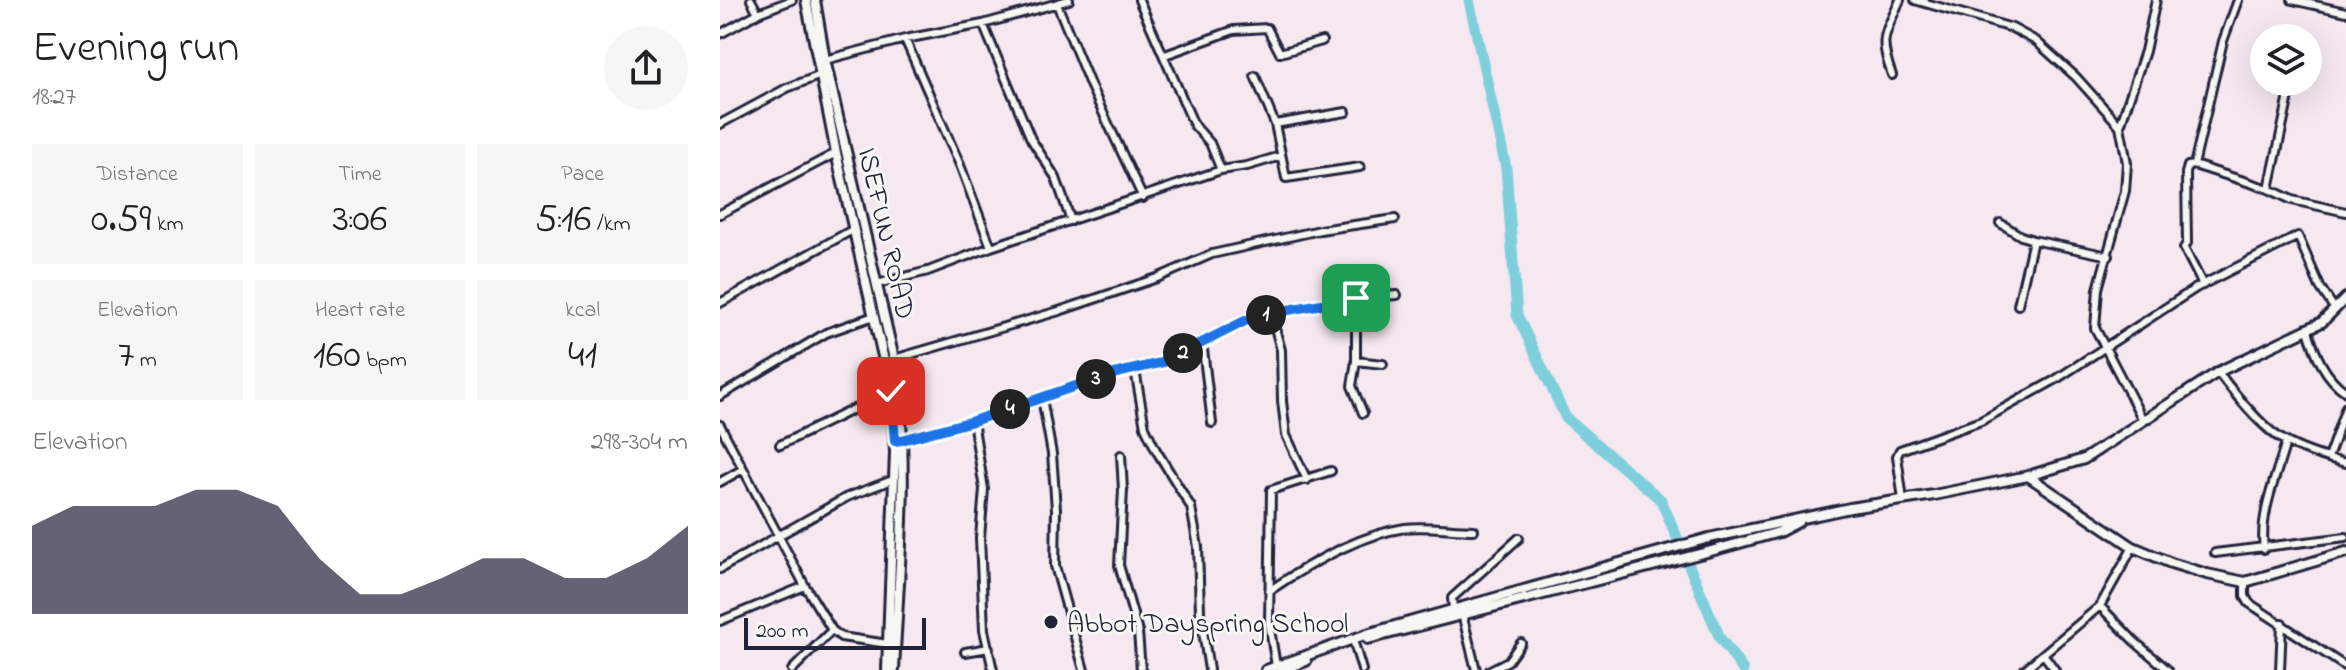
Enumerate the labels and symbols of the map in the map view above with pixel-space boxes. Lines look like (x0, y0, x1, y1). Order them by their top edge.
street label: ISEFUN ROAD (845, 144, 924, 324)
pin (1322, 264, 1390, 332)
pin: 1 (1246, 295, 1286, 335)
pin: 2 (1163, 333, 1203, 373)
pin (857, 357, 925, 425)
pin: 3 (1076, 359, 1116, 399)
pin: 4 (990, 389, 1030, 429)
place label: Abbot Dayspring School (1067, 605, 1349, 646)
marker: Abbot Dayspring School (1042, 613, 1060, 631)
scale bar (744, 614, 926, 650)

